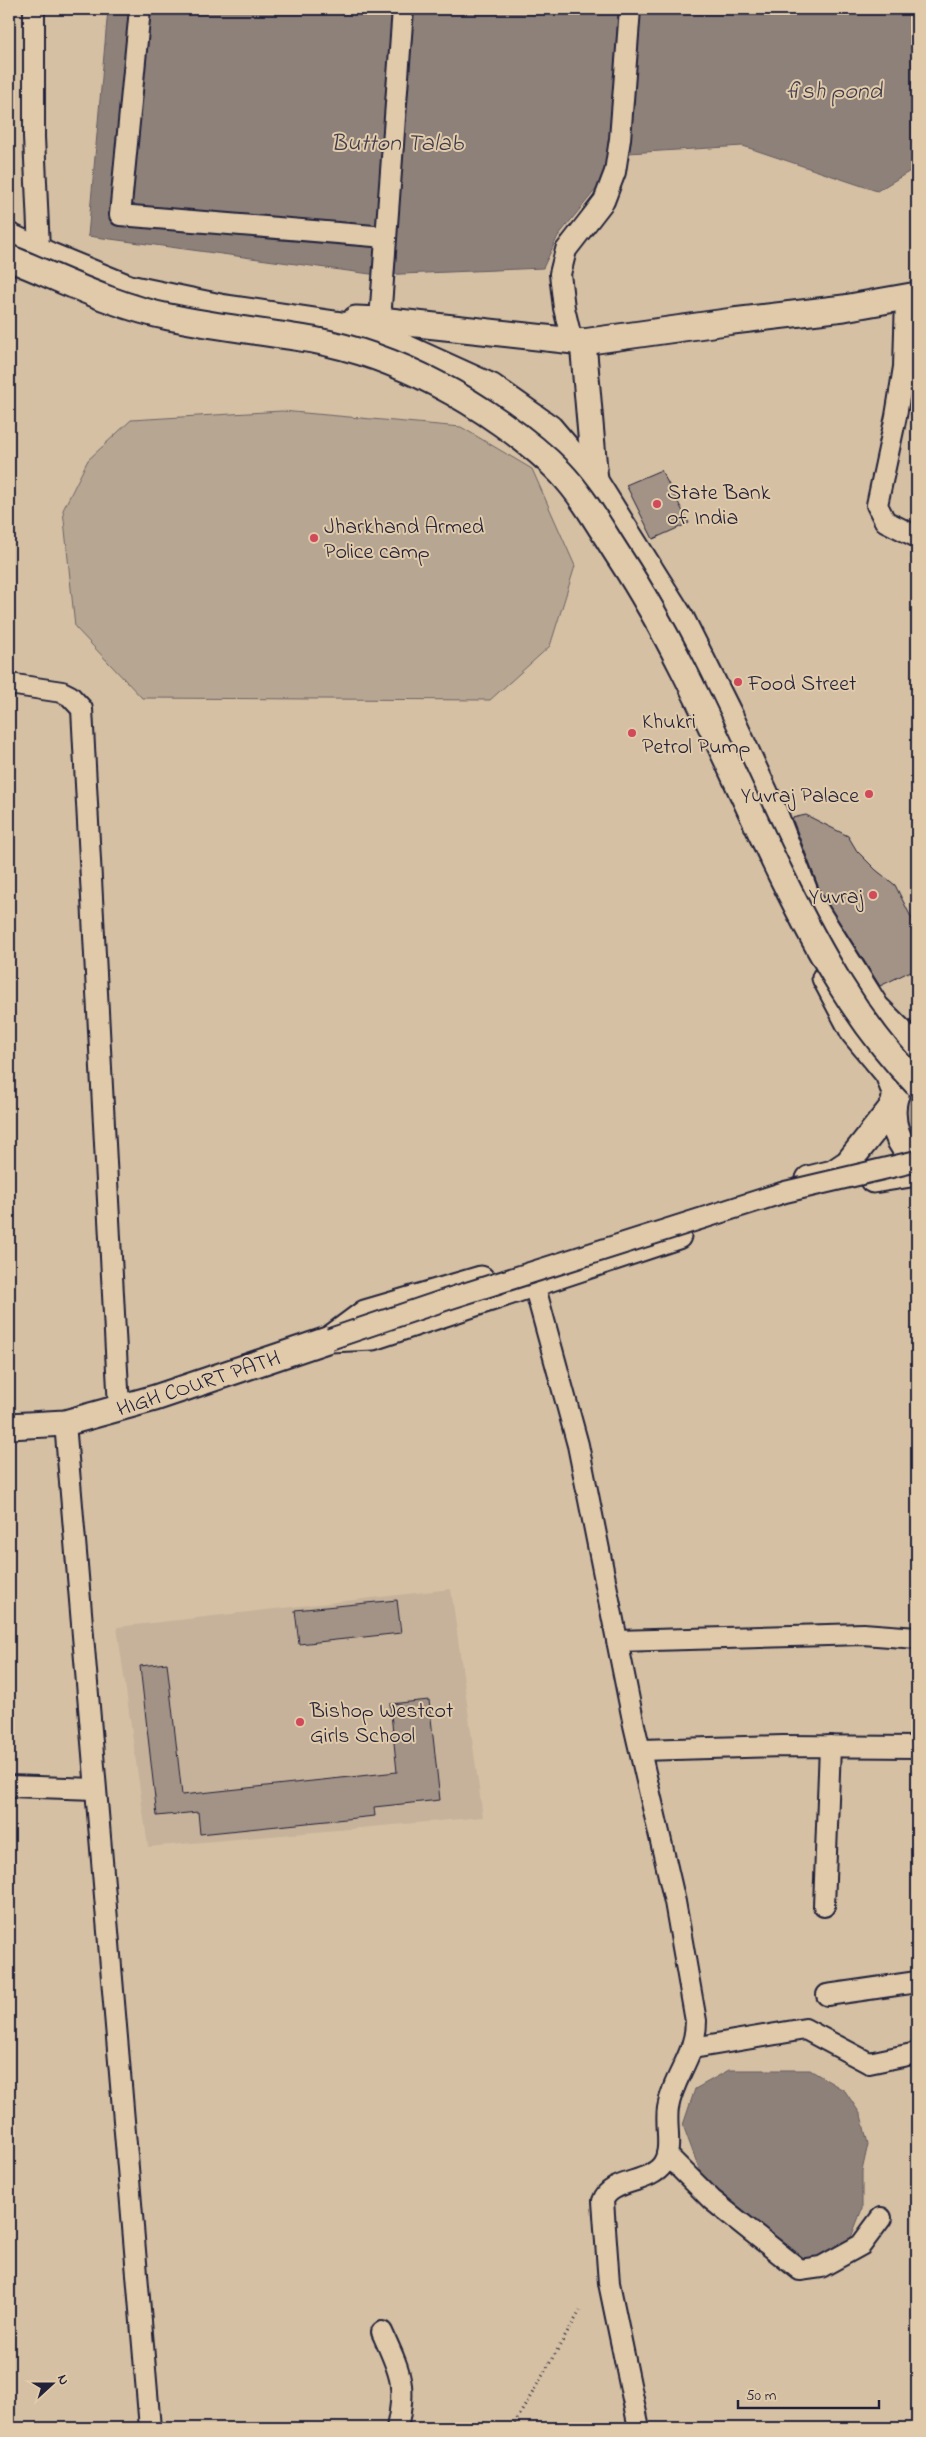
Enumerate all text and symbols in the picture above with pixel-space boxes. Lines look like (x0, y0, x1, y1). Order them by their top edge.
water label: fish pond (786, 75, 883, 110)
water label: Button Talab (331, 127, 465, 162)
place label: State Bank of India (667, 478, 771, 535)
marker: State Bank of India (651, 498, 663, 510)
place label: Jharkhand Armed Police camp (324, 512, 484, 569)
marker: Jharkhand Armed Police camp (308, 532, 320, 544)
place label: Food Street (747, 669, 857, 701)
marker: Food Street (732, 676, 744, 688)
place label: Khukri Petrol Pump (642, 707, 750, 764)
marker: Khukri Petrol Pump (626, 727, 638, 739)
place label: Yuvraj Palace (741, 781, 859, 813)
marker: Yuvraj Palace (863, 788, 875, 800)
place label: Yuvraj (809, 882, 864, 914)
marker: Yuvraj (867, 889, 879, 901)
street label: HIGH COURT PATH (113, 1343, 285, 1426)
place label: Bishop Westcot Girls School (309, 1696, 454, 1753)
marker: Bishop Westcot Girls School (294, 1716, 306, 1728)
north arrow (28, 2360, 78, 2410)
text: N (51, 2372, 74, 2388)
scale bar (738, 2377, 880, 2409)
text: 50 m (746, 2385, 777, 2407)

